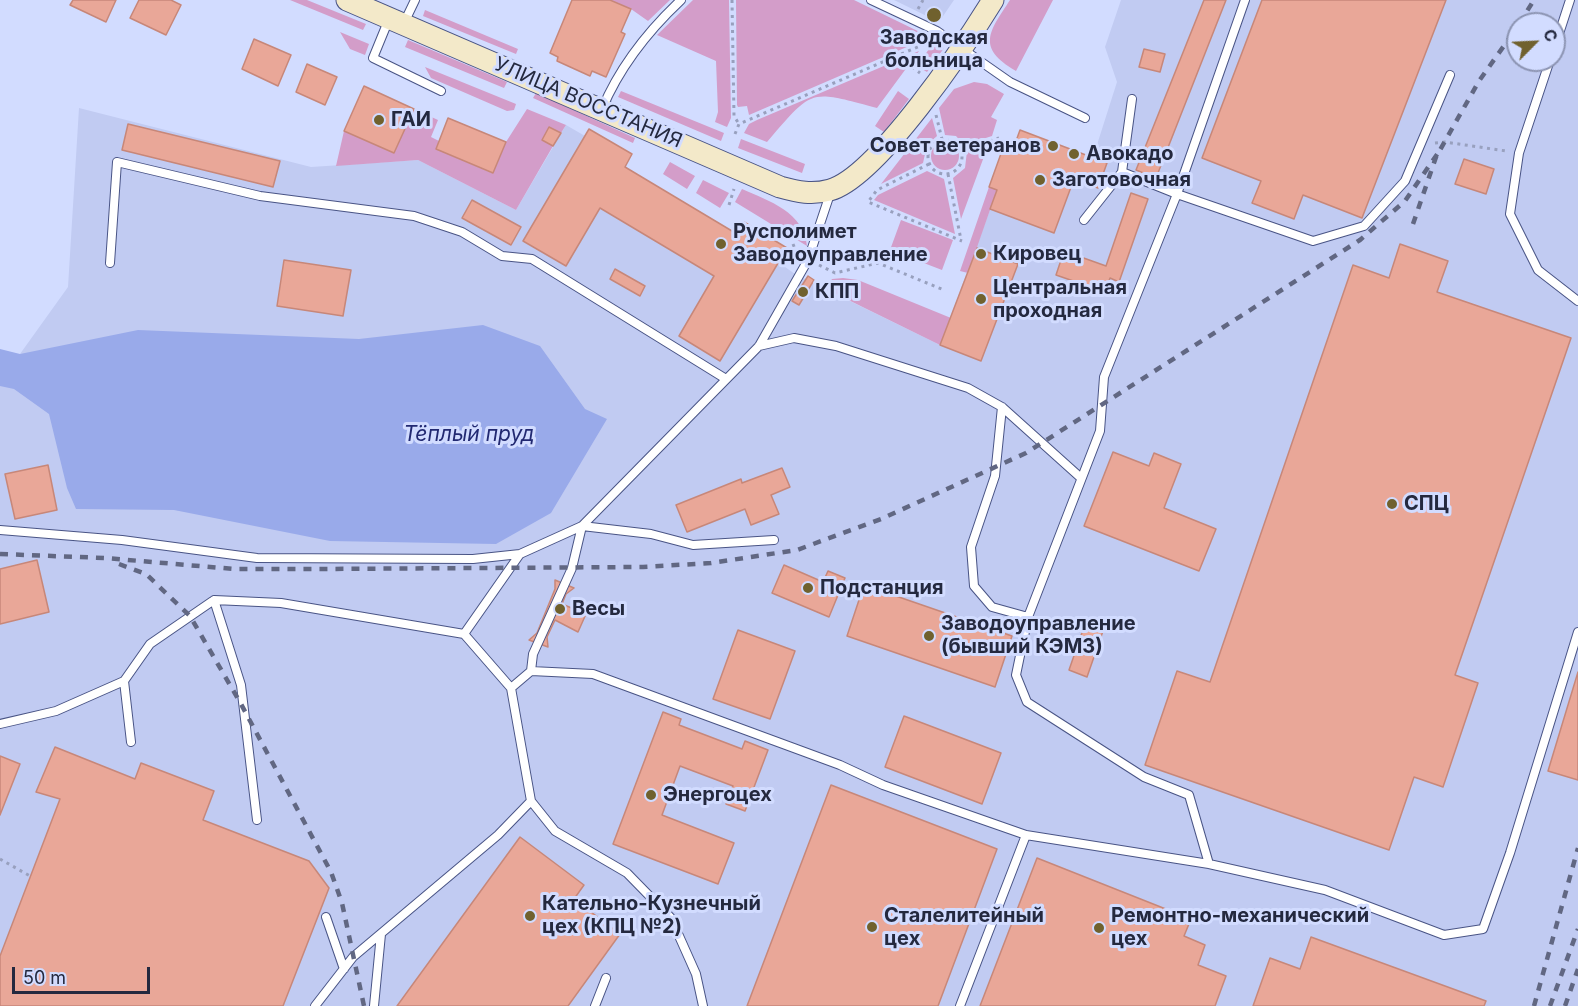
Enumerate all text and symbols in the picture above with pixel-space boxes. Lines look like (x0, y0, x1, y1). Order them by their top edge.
marker: Заводская больница (925, 6, 943, 24)
north arrow (1506, 12, 1566, 72)
place label: Заводская больница (880, 26, 988, 73)
text: С (1539, 26, 1562, 45)
street label: УЛИЦА ВОССТАНИЯ (490, 53, 686, 153)
place label: ГАИ (391, 108, 431, 132)
marker: ГАИ (372, 113, 386, 127)
place label: Совет ветеранов (870, 134, 1041, 158)
marker: Совет ветеранов (1046, 139, 1060, 153)
place label: Авокадо (1086, 142, 1174, 166)
marker: Авокадо (1067, 147, 1081, 161)
place label: Заготовочная (1052, 168, 1191, 192)
marker: Заготовочная (1033, 173, 1047, 187)
place label: Русполимет Заводоуправление (733, 220, 928, 267)
marker: Русполимет Заводоуправление (714, 237, 728, 251)
place label: Кировец (993, 242, 1081, 266)
marker: Кировец (974, 247, 988, 261)
place label: Центральная проходная (993, 276, 1127, 323)
place label: КПП (815, 280, 859, 304)
marker: КПП (796, 285, 810, 299)
marker: Центральная проходная (974, 292, 988, 306)
water label: Тёплый пруд (403, 422, 535, 448)
place label: СПЦ (1404, 492, 1449, 516)
marker: СПЦ (1385, 497, 1399, 511)
place label: Подстанция (820, 576, 943, 600)
marker: Подстанция (801, 581, 815, 595)
place label: Весы (572, 597, 625, 621)
marker: Весы (553, 602, 567, 616)
place label: Заводоуправление (бывший КЭМЗ) (941, 612, 1136, 659)
marker: Заводоуправление (бывший КЭМЗ) (922, 629, 936, 643)
place label: Энергоцех (663, 783, 772, 807)
marker: Энергоцех (644, 788, 658, 802)
place label: Кательно-Кузнечный цех (КПЦ №2) (542, 892, 761, 939)
place label: Сталелитейный цех (884, 904, 1044, 951)
place label: Ремонтно-механический цех (1111, 904, 1369, 951)
marker: Кательно-Кузнечный цех (КПЦ №2) (523, 909, 537, 923)
marker: Сталелитейный цех (865, 920, 879, 934)
marker: Ремонтно-механический цех (1092, 921, 1106, 935)
scale bar (15, 955, 153, 993)
text: 50 m (23, 967, 66, 988)

